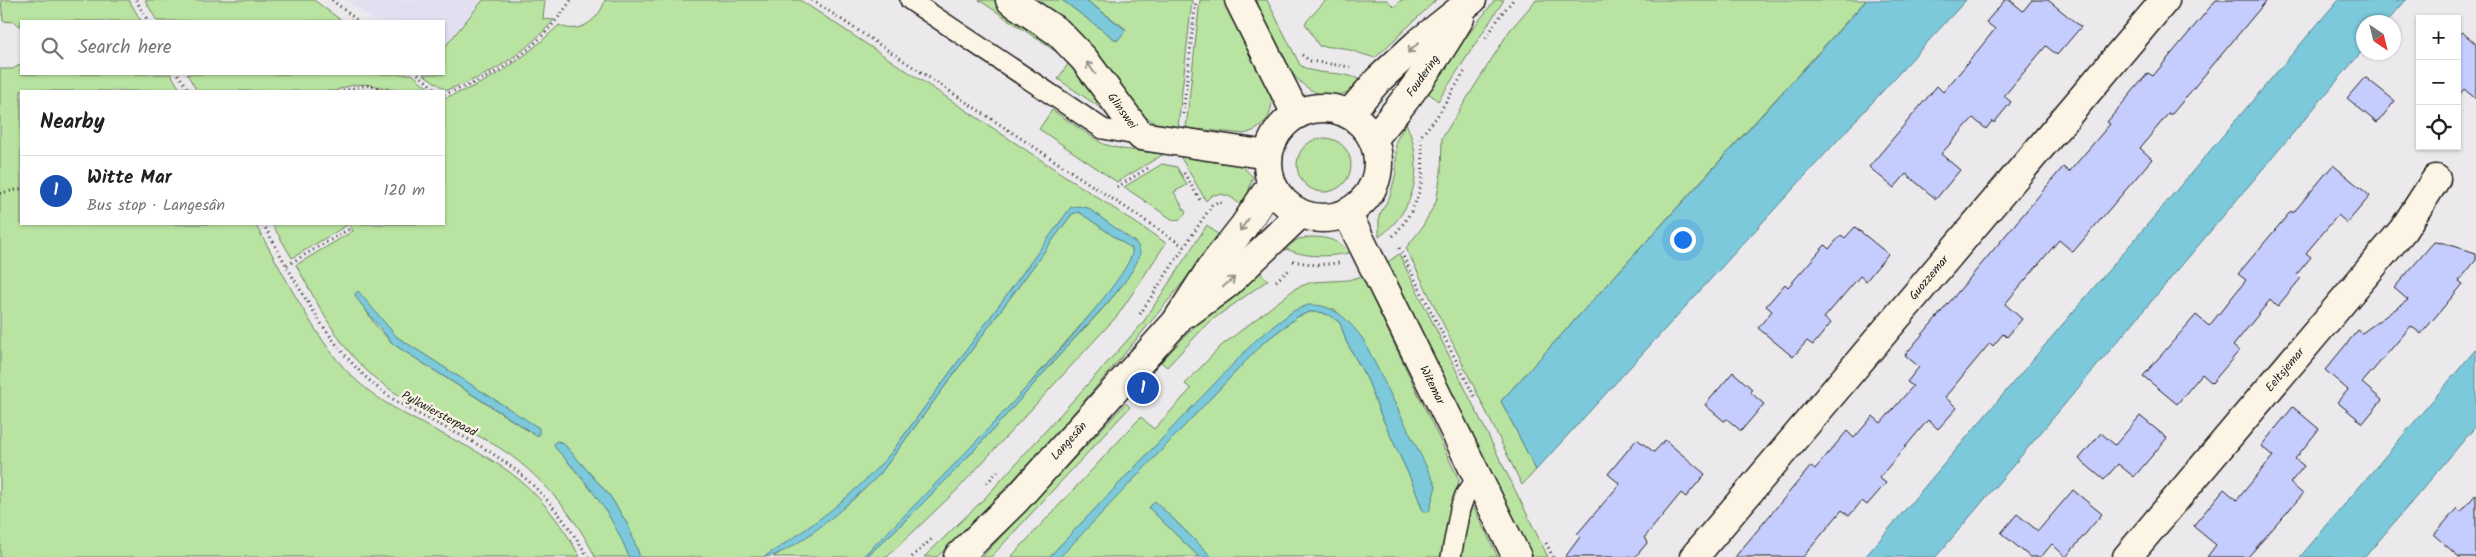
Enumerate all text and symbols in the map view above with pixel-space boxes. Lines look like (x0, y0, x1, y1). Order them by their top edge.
north arrow (2356, 15, 2401, 60)
map controls (2416, 15, 2461, 150)
button: + (2416, 15, 2461, 60)
search box (20, 20, 445, 75)
text: Search here (78, 33, 172, 63)
icon: search (38, 34, 66, 62)
one-way arrow (1407, 43, 1420, 54)
street label: Foudering (1402, 51, 1445, 101)
button: − (2416, 60, 2461, 105)
one-way arrow (1086, 62, 1097, 75)
street label: Glinswei (1102, 89, 1142, 134)
button: locate (2416, 105, 2461, 150)
text: Nearby (40, 106, 105, 139)
text: Witte Mar (87, 163, 172, 193)
text: 1 (54, 178, 58, 203)
text: 120 m (384, 178, 425, 203)
text: Bus stop · Langesân (87, 193, 225, 218)
one-way arrow (1239, 218, 1249, 232)
your location (1670, 227, 1696, 253)
street label: Guozzemar (1904, 251, 1954, 305)
one-way arrow (1222, 277, 1235, 288)
street label: Eeltsjemar (2261, 343, 2310, 396)
street label: Witemar (1414, 362, 1450, 409)
pin: 1 (1127, 369, 1159, 407)
street label: Pylkwiersterpaad (398, 386, 481, 442)
street label: Langesân (1046, 417, 1092, 465)

